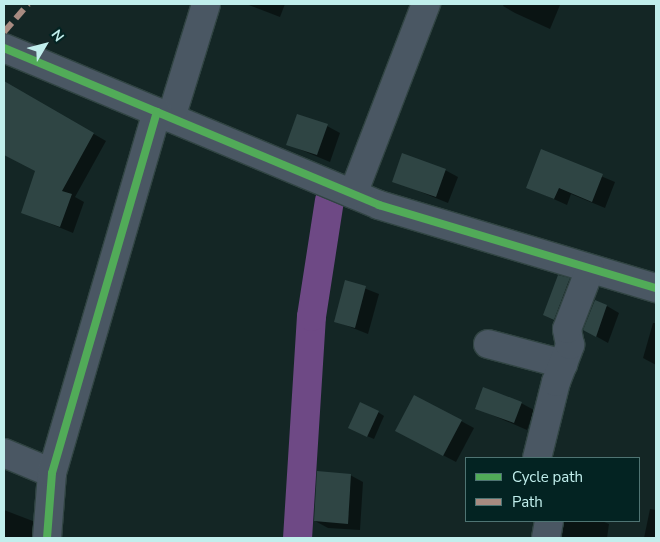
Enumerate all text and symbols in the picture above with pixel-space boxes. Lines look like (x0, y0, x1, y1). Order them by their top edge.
north arrow (20, 20, 70, 70)
text: N (47, 26, 68, 46)
legend (465, 457, 640, 522)
text: Cycle path (512, 467, 583, 487)
text: Path (512, 492, 543, 512)

